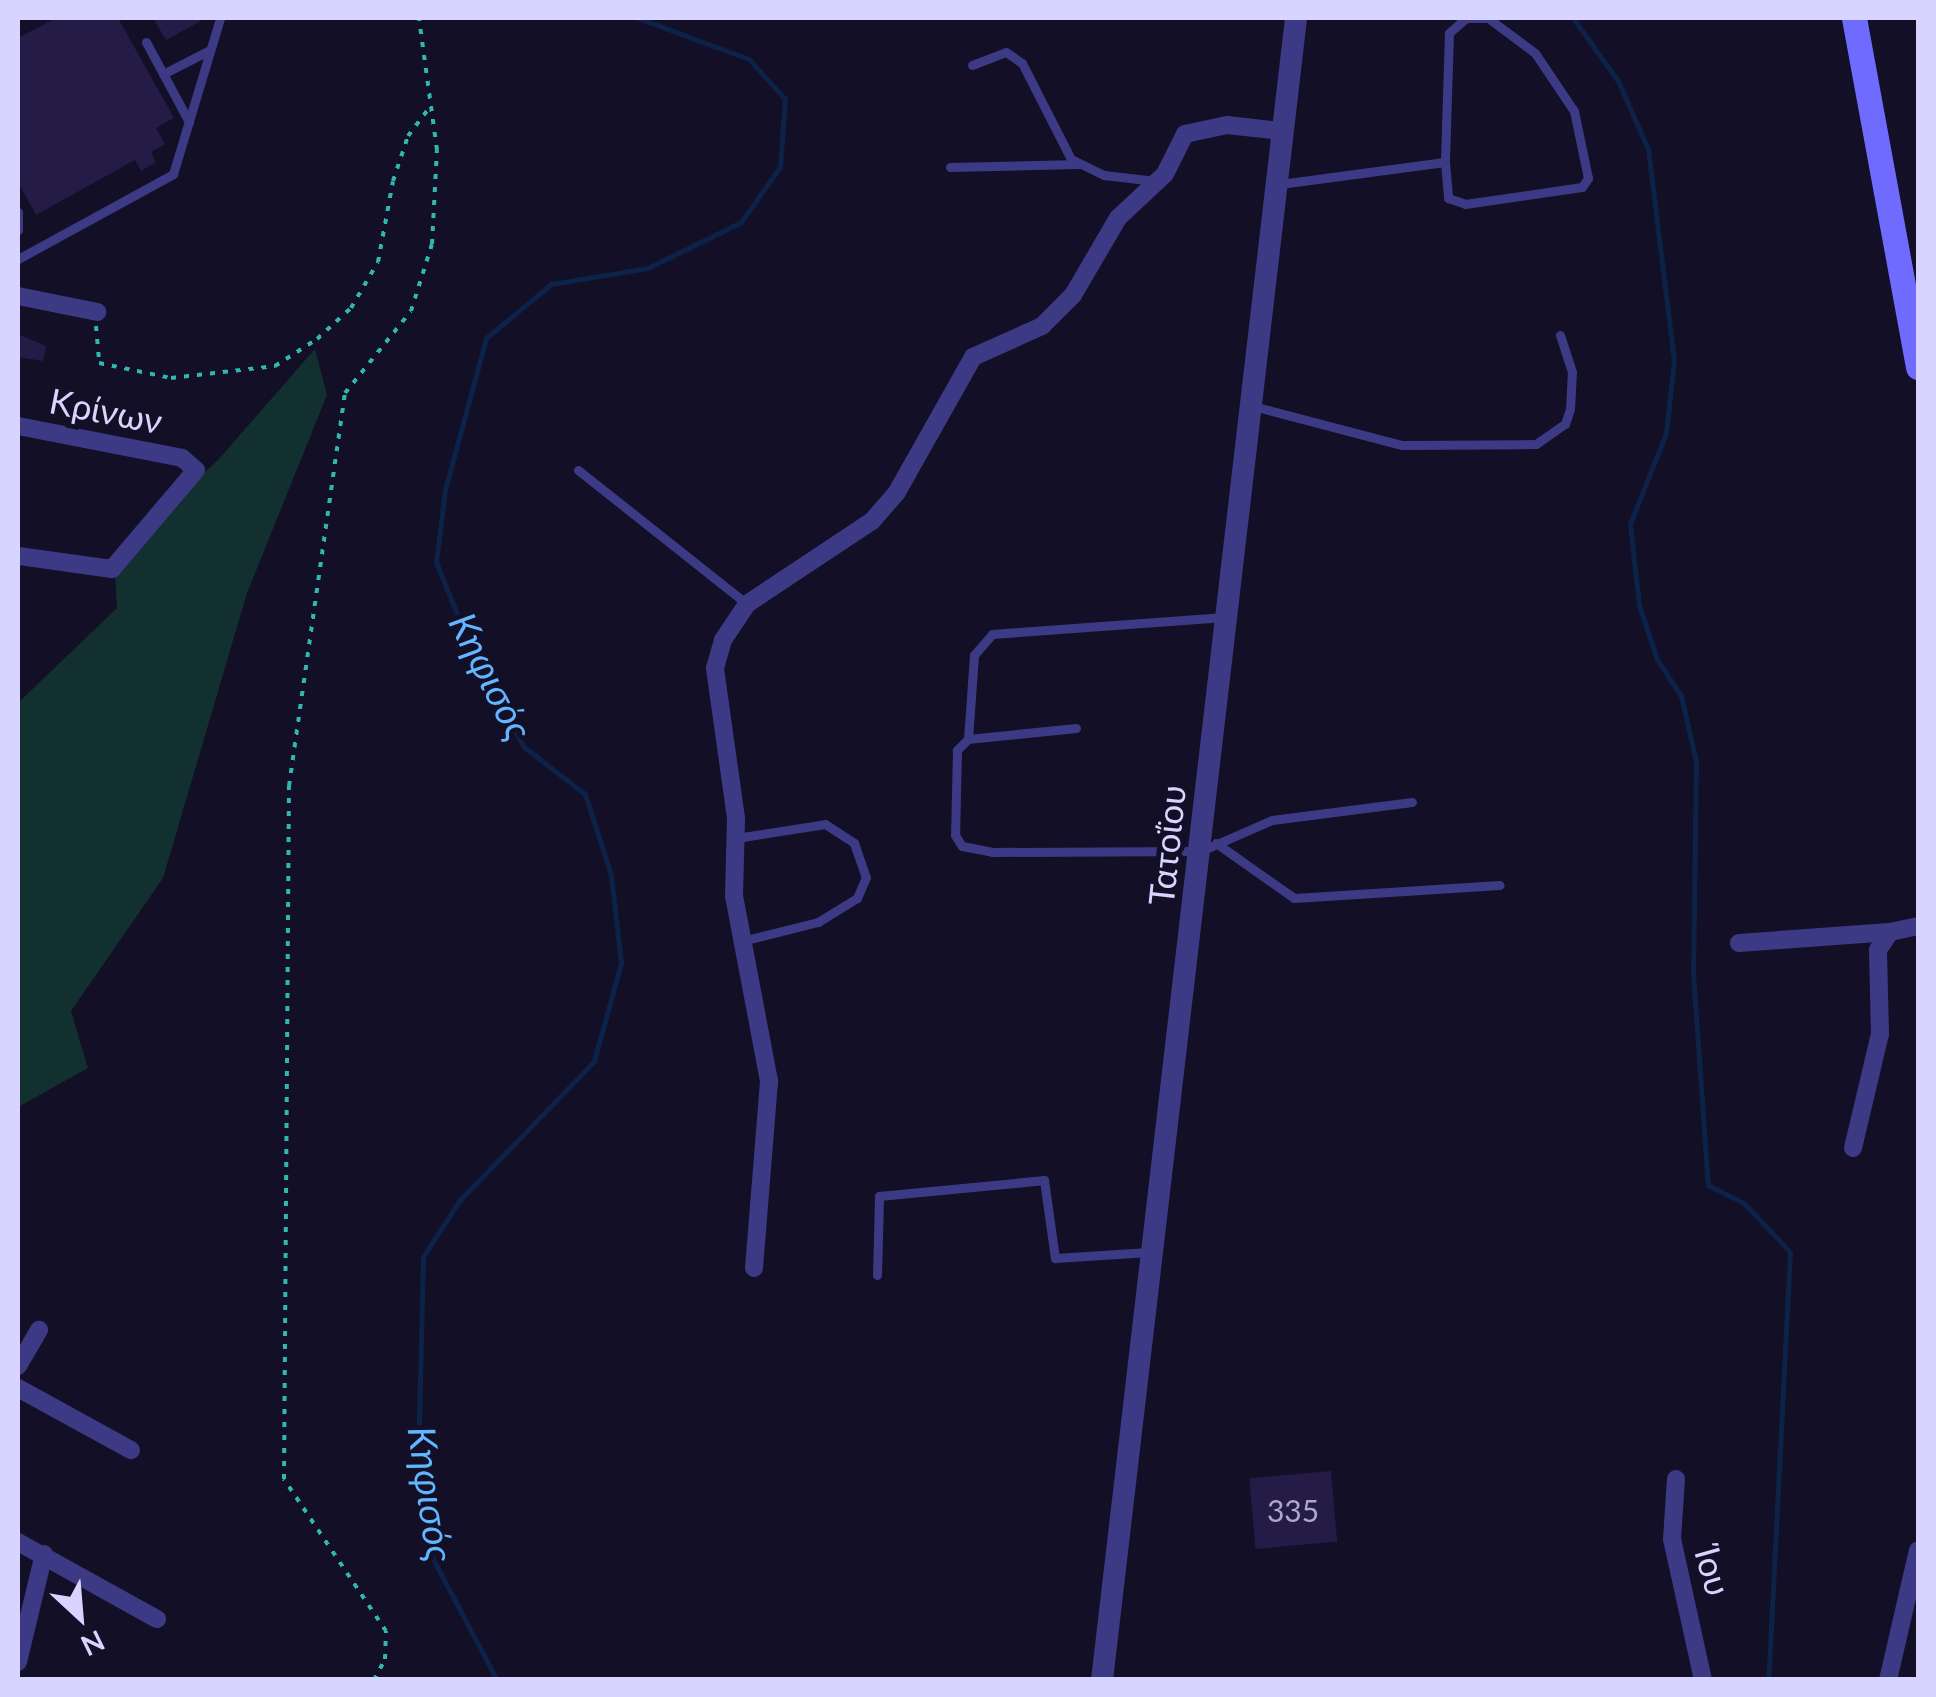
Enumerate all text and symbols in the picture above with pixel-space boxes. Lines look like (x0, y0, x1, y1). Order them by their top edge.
street label: Κρίνων (46, 379, 166, 441)
water label: Κηφισός (440, 605, 542, 747)
street label: Τατοΐου (1139, 783, 1193, 907)
water label: Κηφισός (399, 1423, 463, 1565)
house number: 335 (1267, 1492, 1319, 1528)
street label: Ίου (1687, 1542, 1741, 1600)
north arrow (30, 1567, 130, 1667)
text: N (76, 1624, 110, 1664)

